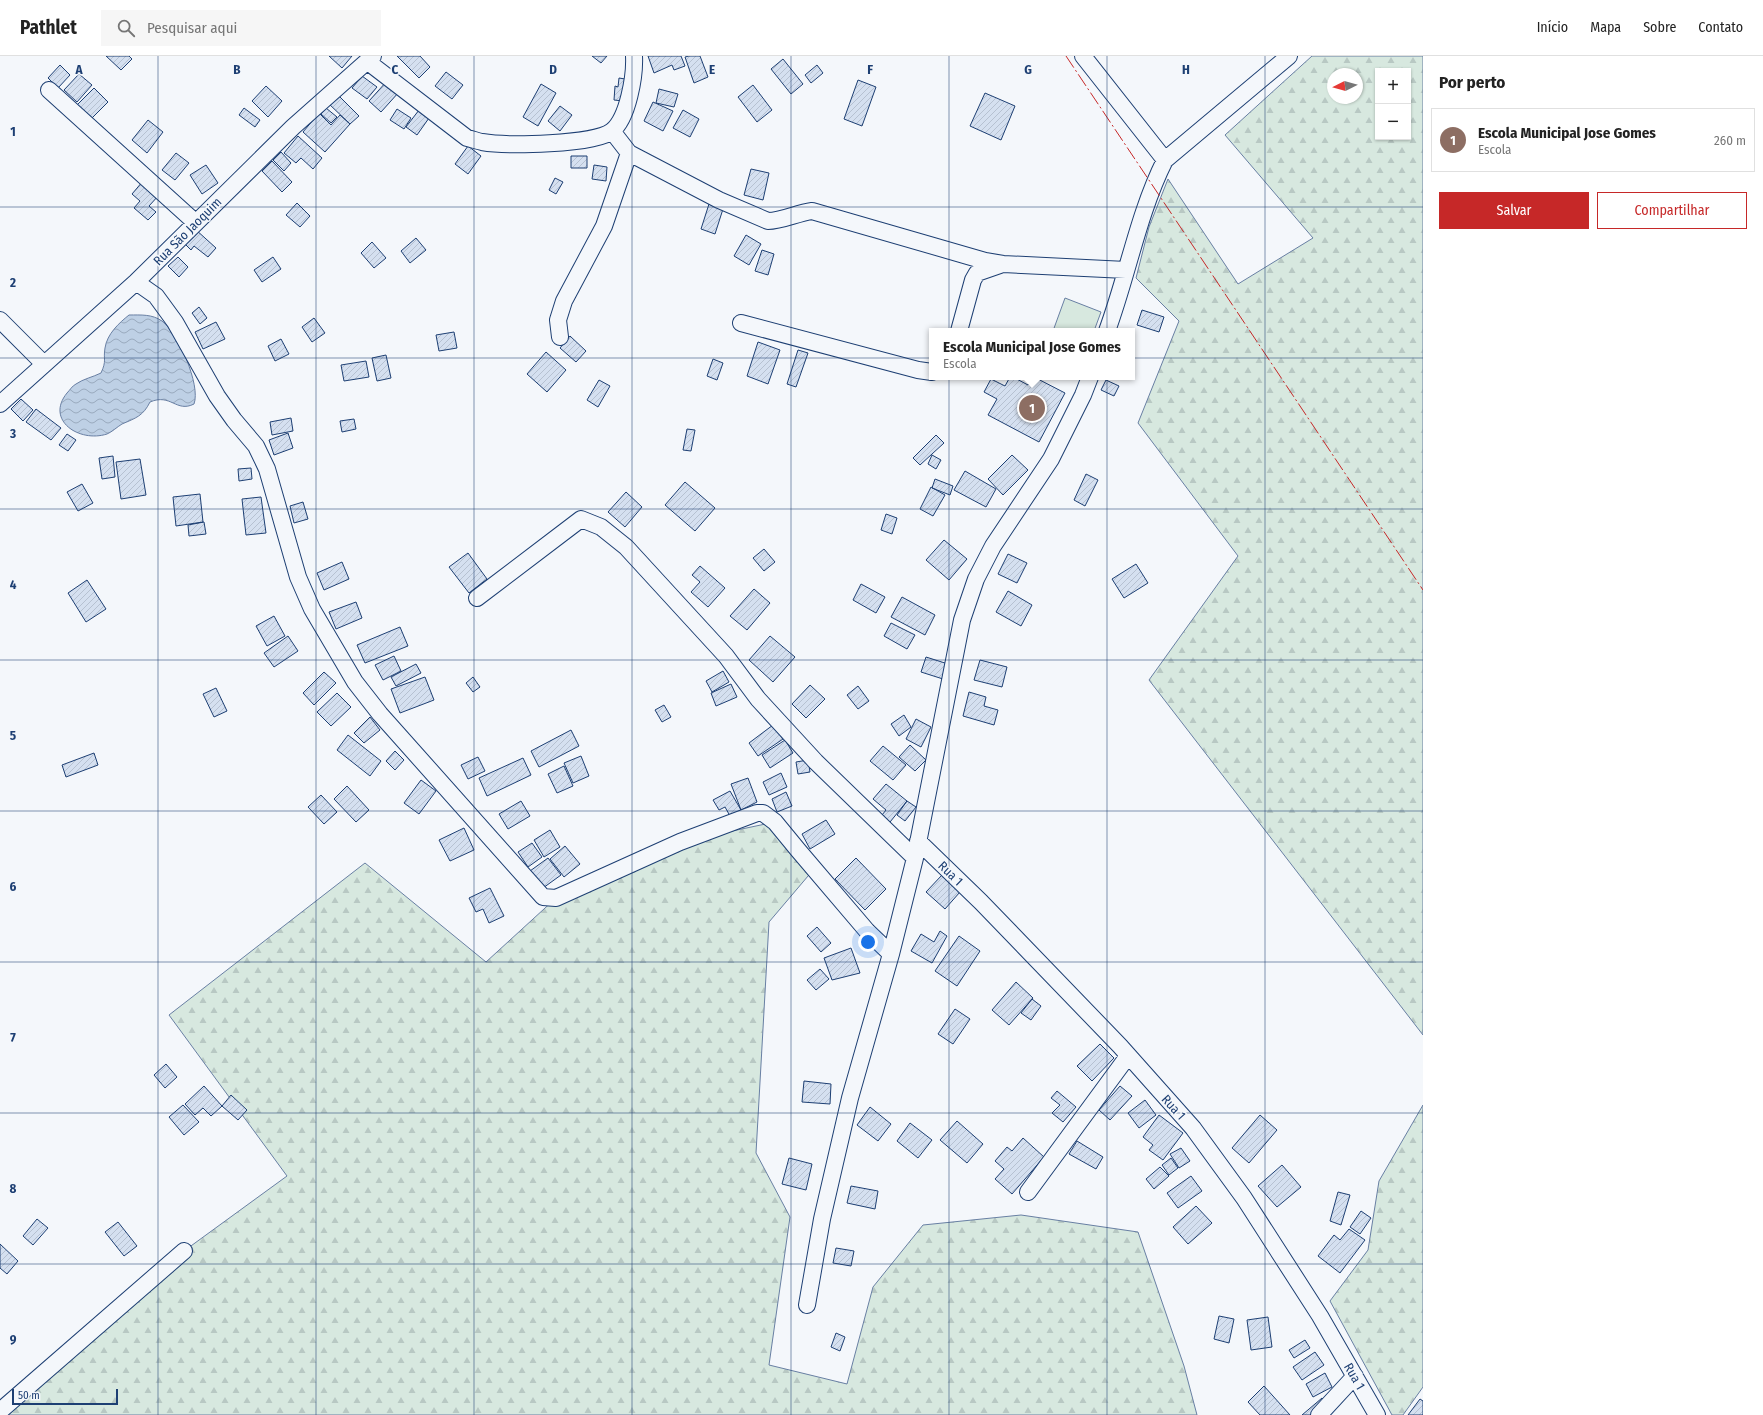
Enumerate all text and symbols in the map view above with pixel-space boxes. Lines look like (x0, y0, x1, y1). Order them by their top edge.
search box (101, 10, 381, 46)
text: Pathlet (20, 16, 77, 39)
icon: search (115, 17, 137, 39)
text: Pesquisar aqui (147, 19, 237, 37)
text: Início (1537, 19, 1568, 36)
text: Mapa (1590, 19, 1621, 36)
text: Sobre (1643, 19, 1676, 36)
text: Contato (1698, 19, 1743, 36)
text: A (74, 62, 83, 77)
text: B (233, 62, 241, 77)
text: C (392, 62, 399, 77)
text: D (549, 62, 557, 77)
text: E (709, 62, 715, 77)
text: F (867, 62, 873, 77)
text: G (1024, 62, 1032, 77)
text: H (1182, 62, 1190, 77)
north arrow (1327, 68, 1363, 104)
map controls (1375, 68, 1411, 140)
button: + (1375, 68, 1411, 104)
text: Por perto (1439, 72, 1505, 93)
button: − (1375, 104, 1411, 140)
text: 1 (10, 124, 16, 139)
text: Escola Municipal Jose Gomes (1478, 124, 1656, 142)
text: 1 (1450, 133, 1456, 148)
text: 260 m (1714, 133, 1746, 148)
text: Escola (1478, 142, 1511, 157)
button: Salvar (1439, 192, 1589, 229)
button: Compartilhar (1597, 192, 1747, 229)
street label: Rua São Jaoquim (150, 194, 224, 268)
text: 2 (9, 275, 16, 290)
popup (929, 328, 1135, 380)
text: Escola Municipal Jose Gomes (943, 338, 1121, 356)
text: Escola (943, 356, 977, 371)
pin: 1 (1019, 393, 1045, 423)
text: 3 (9, 426, 16, 441)
text: 4 (10, 577, 17, 592)
text: 5 (10, 728, 16, 743)
street label: Rua 1 (935, 858, 966, 889)
text: 6 (10, 879, 17, 894)
your location (858, 932, 878, 952)
text: 7 (10, 1030, 16, 1045)
street label: Rua 1 (1159, 1092, 1189, 1123)
text: 8 (10, 1181, 17, 1196)
text: 9 (10, 1332, 17, 1347)
street label: Rua 1 (1341, 1360, 1368, 1392)
scale bar (12, 1387, 118, 1406)
text: 50 m (18, 1389, 40, 1402)

